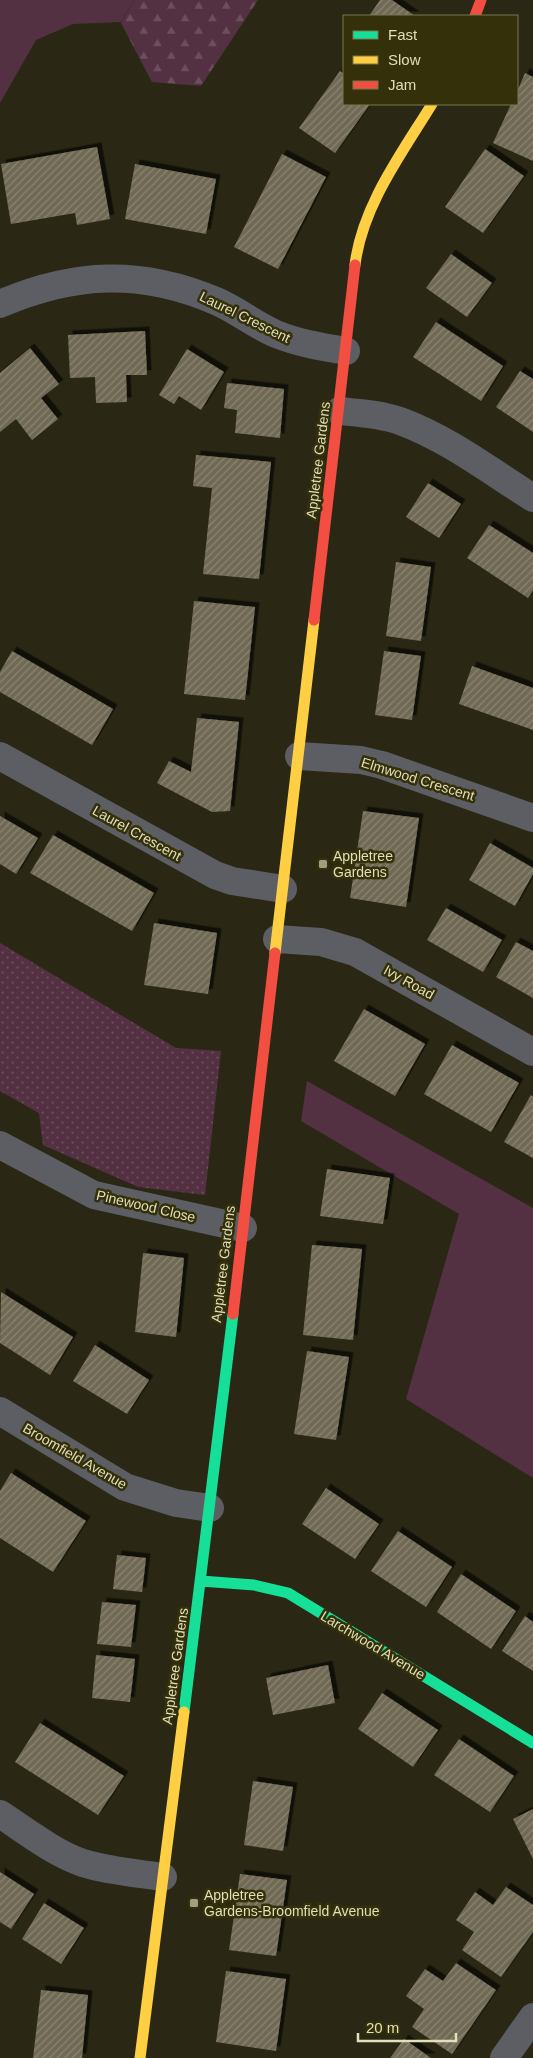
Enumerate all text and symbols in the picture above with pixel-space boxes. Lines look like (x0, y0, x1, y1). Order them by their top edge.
legend (343, 15, 518, 105)
text: Fast (388, 26, 418, 43)
text: Slow (388, 51, 421, 68)
text: Jam (388, 76, 416, 93)
street label: Laurel Crescent (197, 288, 293, 346)
street label: Appletree Gardens (303, 401, 333, 519)
street label: Elmwood Crescent (359, 754, 477, 804)
street label: Laurel Crescent (90, 802, 184, 864)
place label: Appletree Gardens (333, 848, 393, 880)
marker: Appletree Gardens (317, 858, 329, 870)
street label: Ivy Road (381, 962, 437, 1002)
street label: Pinewood Close (95, 1187, 197, 1225)
street label: Appletree Gardens (208, 1205, 238, 1323)
street label: Broomfield Avenue (20, 1420, 130, 1492)
street label: Appletree Gardens (159, 1607, 191, 1725)
street label: Larchwood Avenue (318, 1608, 428, 1683)
place label: Appletree Gardens-Broomfield Avenue (204, 1887, 380, 1919)
marker: Appletree Gardens-Broomfield Avenue (188, 1897, 200, 1909)
scale bar (358, 2010, 456, 2042)
text: 20 m (366, 2019, 399, 2036)

